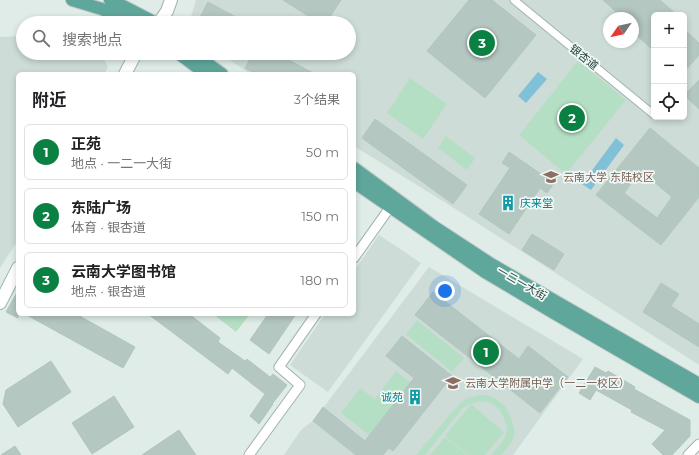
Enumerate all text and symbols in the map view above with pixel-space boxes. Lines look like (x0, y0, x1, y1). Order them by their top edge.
north arrow (603, 12, 639, 48)
map controls (651, 12, 687, 120)
button: + (651, 12, 687, 48)
search box (16, 16, 356, 60)
icon: search (30, 27, 52, 49)
pin: 3 (469, 28, 495, 58)
text: 搜索地点 (62, 30, 122, 49)
street label: 银杏道 (567, 41, 601, 73)
button: − (651, 48, 687, 84)
button: locate (651, 84, 687, 120)
text: 附近 (32, 90, 66, 110)
text: 3个结果 (294, 91, 340, 107)
pin: 2 (559, 103, 585, 133)
text: 正苑 (71, 134, 101, 153)
text: 1 (43, 144, 49, 160)
text: 50 m (306, 144, 339, 160)
text: 地点 · 一二一大街 (71, 155, 172, 171)
school or university icon: 云南大学 东陆校区 (542, 168, 560, 186)
place label: 云南大学 东陆校区 (563, 170, 654, 184)
building icon: 庆来堂 (499, 194, 517, 212)
place label: 庆来堂 (520, 196, 553, 210)
text: 东陆广场 (71, 198, 131, 217)
text: 2 (42, 208, 50, 224)
text: 150 m (301, 208, 339, 224)
text: 体育 · 银杏道 (71, 219, 146, 235)
text: 云南大学图书馆 (71, 262, 176, 281)
street label: 一二一大街 (495, 263, 549, 303)
text: 3 (42, 272, 50, 288)
text: 180 m (300, 272, 339, 288)
your location (435, 281, 455, 301)
text: 地点 · 银杏道 (71, 283, 146, 299)
pin: 1 (473, 337, 499, 367)
school or university icon: 云南大学附属中学（一二一校区） (444, 374, 462, 392)
place label: 云南大学附属中学（一二一校区） (465, 376, 630, 390)
building icon: 诚苑 (406, 388, 424, 406)
place label: 诚苑 (381, 390, 403, 404)

